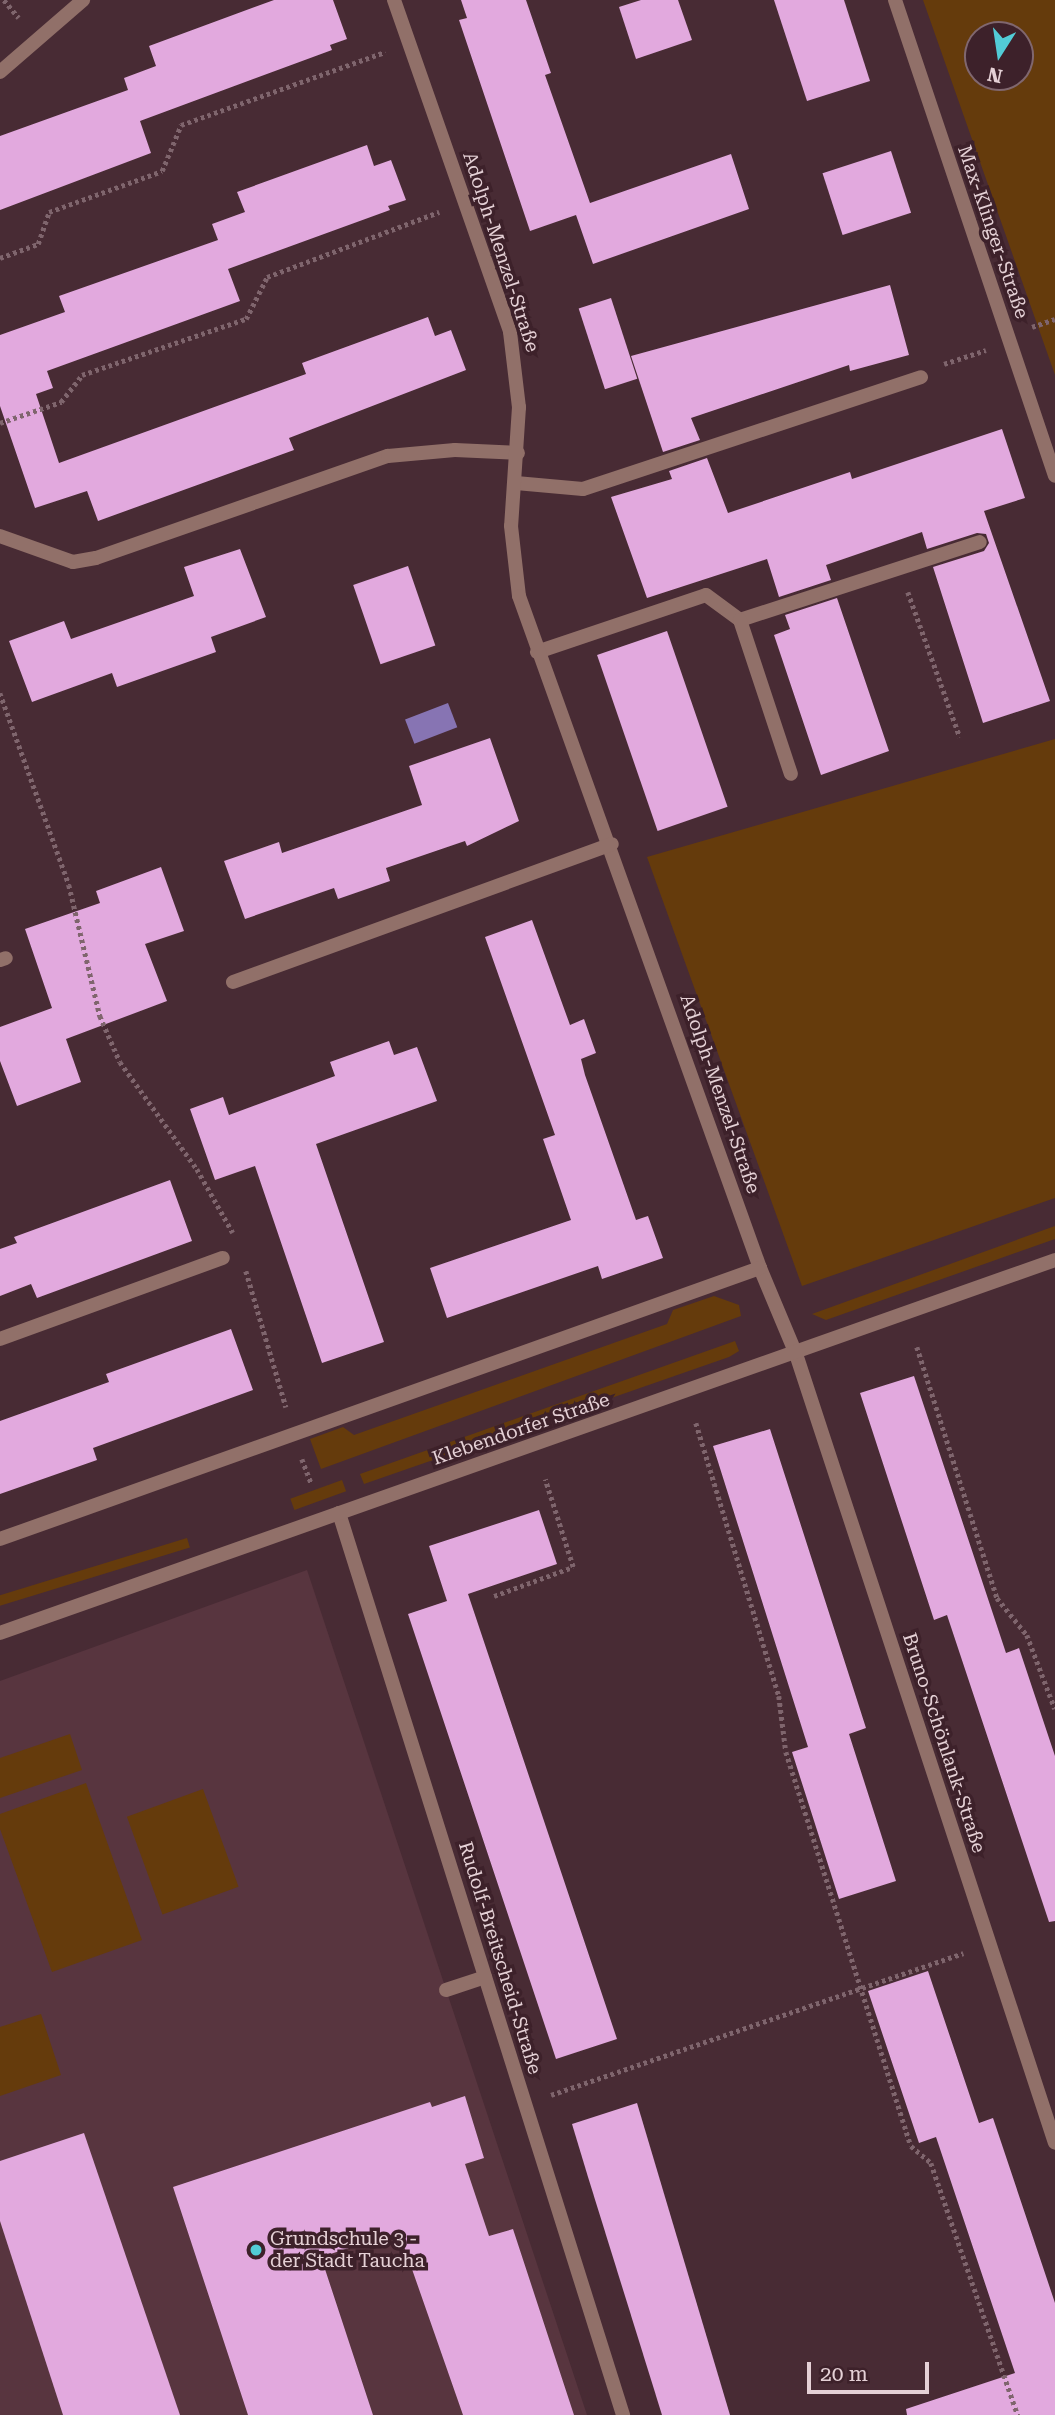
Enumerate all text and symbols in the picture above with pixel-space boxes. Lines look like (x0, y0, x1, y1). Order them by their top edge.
north arrow (964, 21, 1034, 91)
text: N (985, 62, 1005, 88)
street label: Max-Klinger-Straße (953, 142, 1033, 322)
street label: Adolph-Menzel-Straße (458, 149, 544, 355)
street label: Adolph-Menzel-Straße (675, 991, 765, 1197)
street label: Klebendorfer Straße (429, 1388, 613, 1470)
street label: Bruno-Schönlank-Straße (898, 1630, 990, 1856)
street label: Rudolf-Breitscheid-Straße (454, 1839, 546, 2077)
place label: Grundschule 3 - der Stadt Taucha (270, 2228, 425, 2272)
marker: Grundschule 3 - der Stadt Taucha (248, 2242, 264, 2258)
scale bar (810, 2348, 932, 2392)
text: 20 m (820, 2362, 868, 2386)

